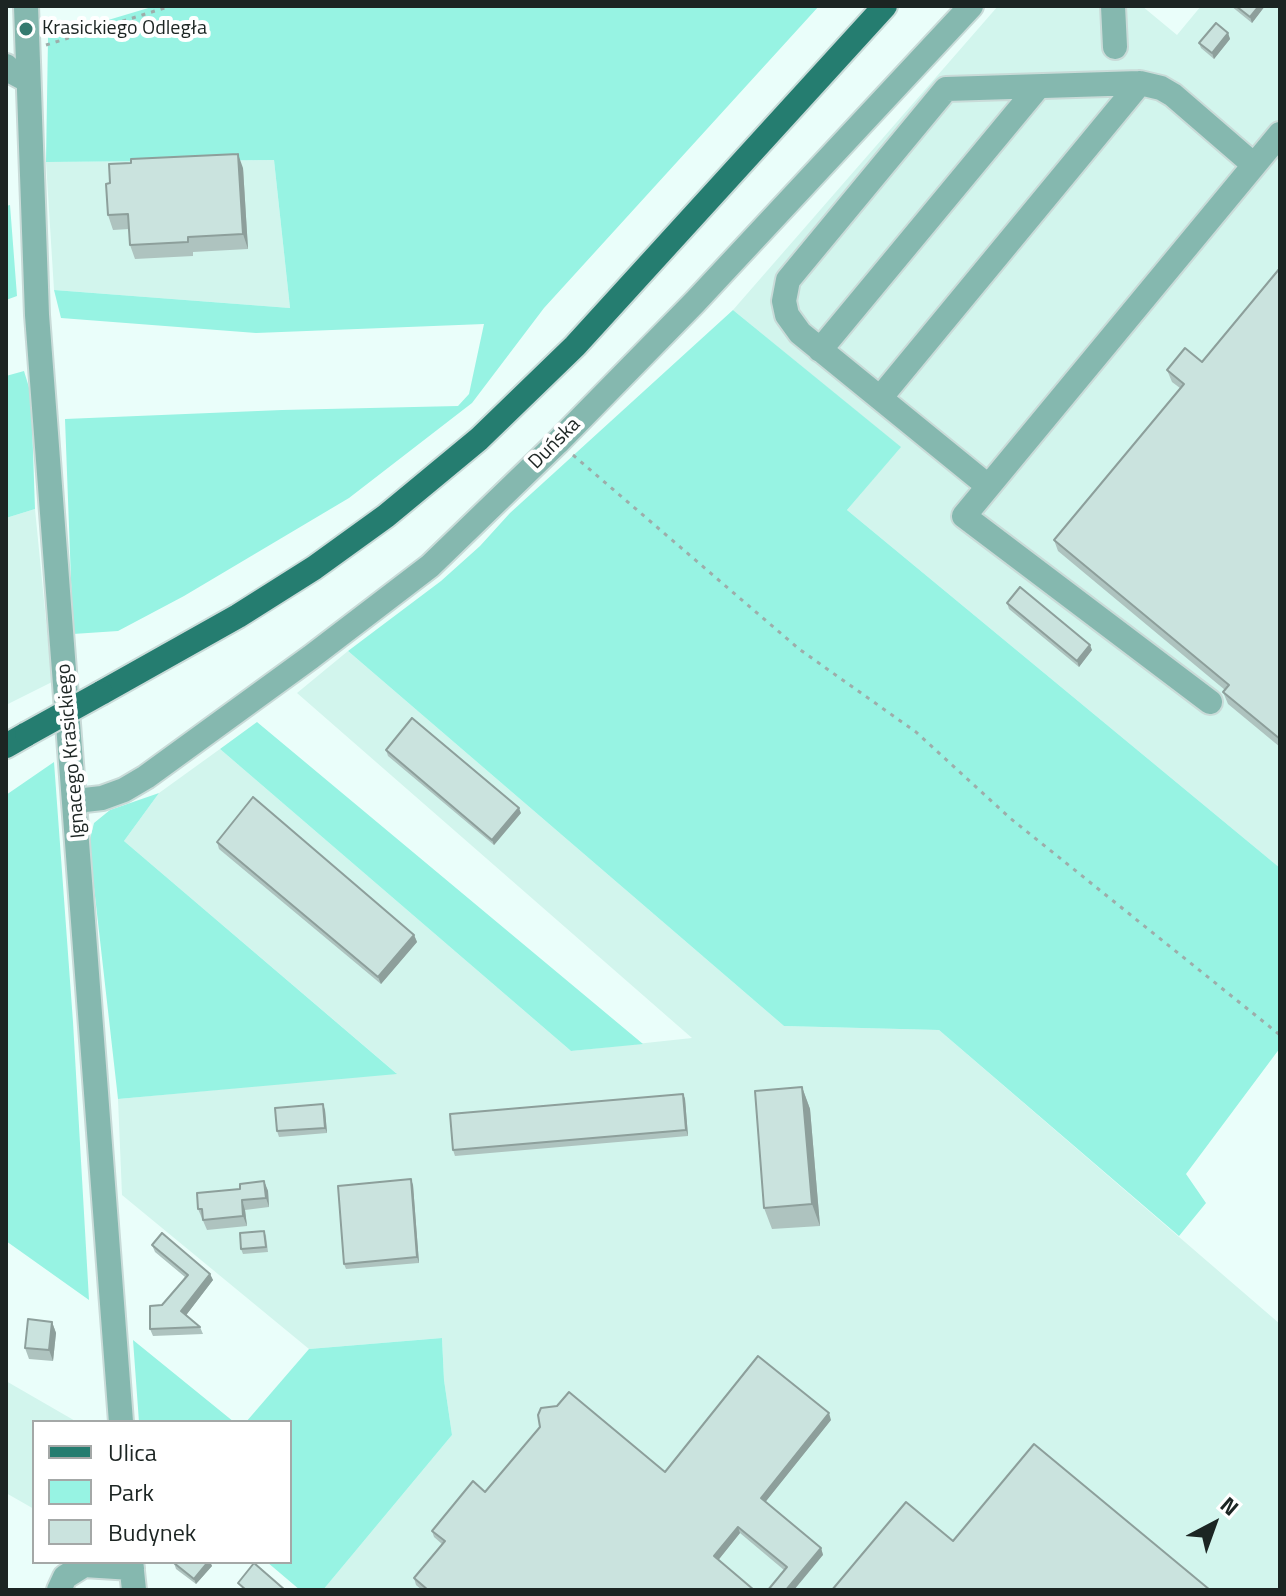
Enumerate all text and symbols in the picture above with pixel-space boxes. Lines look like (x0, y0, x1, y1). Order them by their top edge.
place label: Krasickiego Odległa (42, 17, 207, 41)
marker: Krasickiego Odległa (17, 20, 35, 38)
street label: Duńska (524, 413, 586, 475)
street label: Ignacego Krasickiego (52, 663, 92, 839)
legend (32, 1420, 292, 1564)
text: Ulica (108, 1434, 157, 1470)
text: Park (108, 1474, 154, 1510)
north arrow (1174, 1484, 1254, 1564)
text: N (1213, 1488, 1247, 1524)
text: Budynek (108, 1514, 196, 1550)

